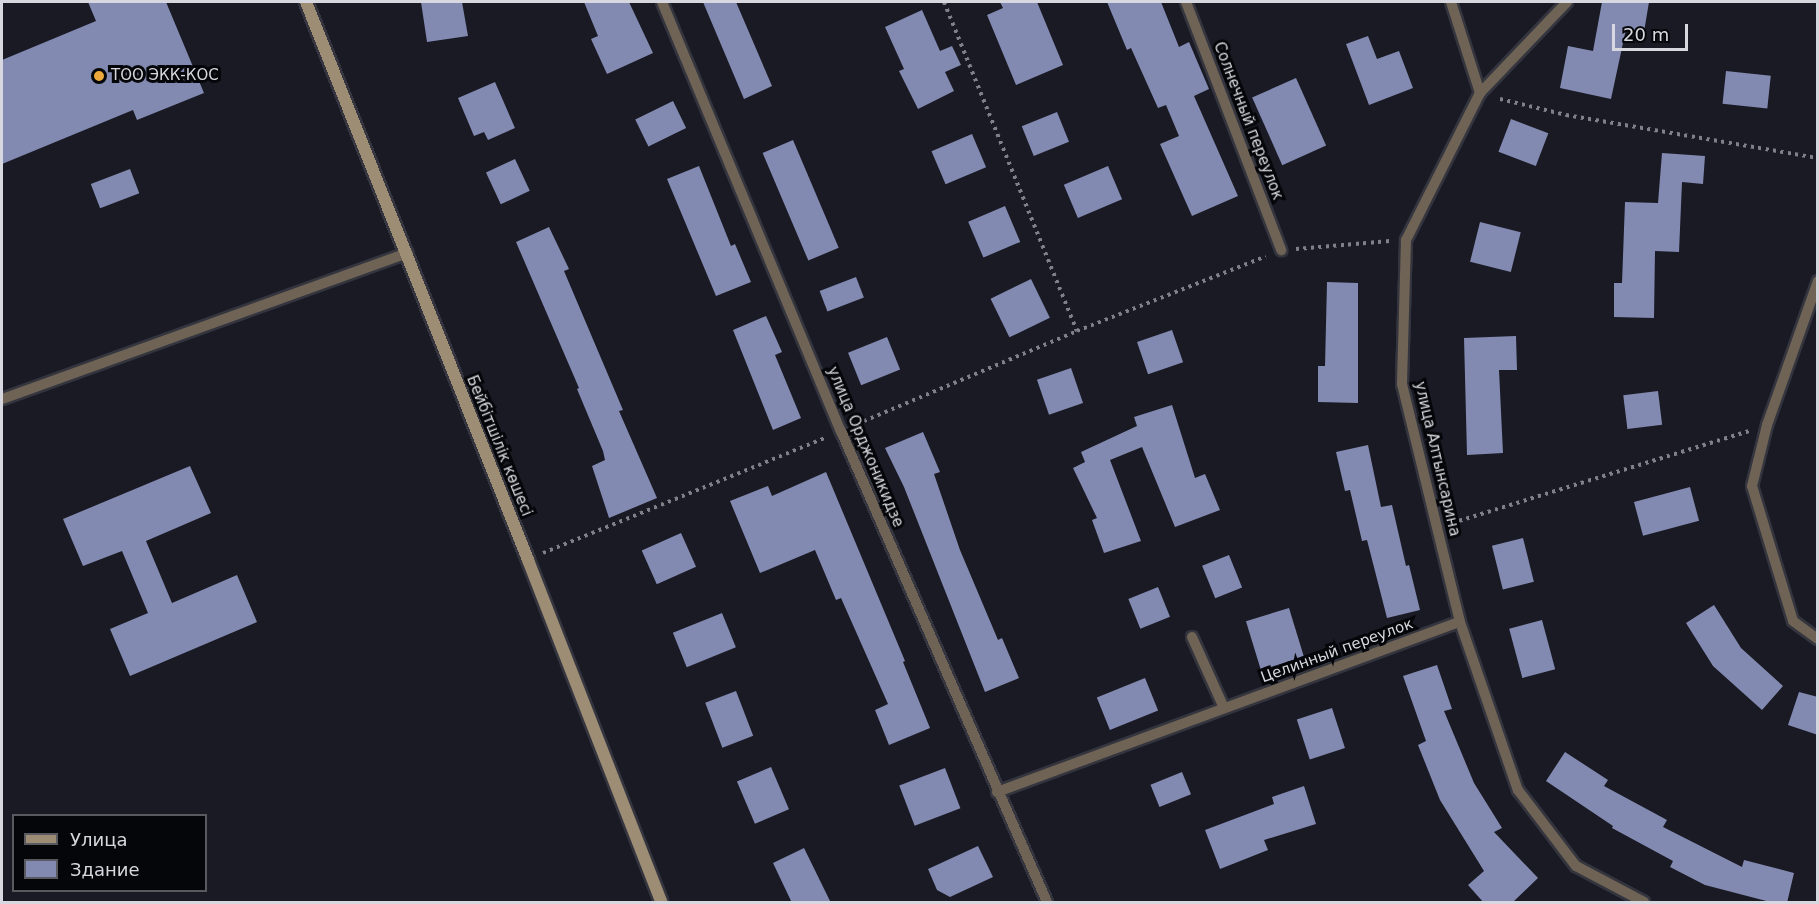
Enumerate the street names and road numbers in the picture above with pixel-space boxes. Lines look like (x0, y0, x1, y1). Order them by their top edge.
street label: Солнечный переулок (1210, 39, 1286, 203)
street label: улица Орджоникидзе (823, 364, 907, 530)
street label: Бейбітшілік көшесі (462, 373, 536, 519)
street label: улица Алтынсарина (1410, 380, 1464, 538)
street label: Целинный переулок (1258, 615, 1416, 687)

